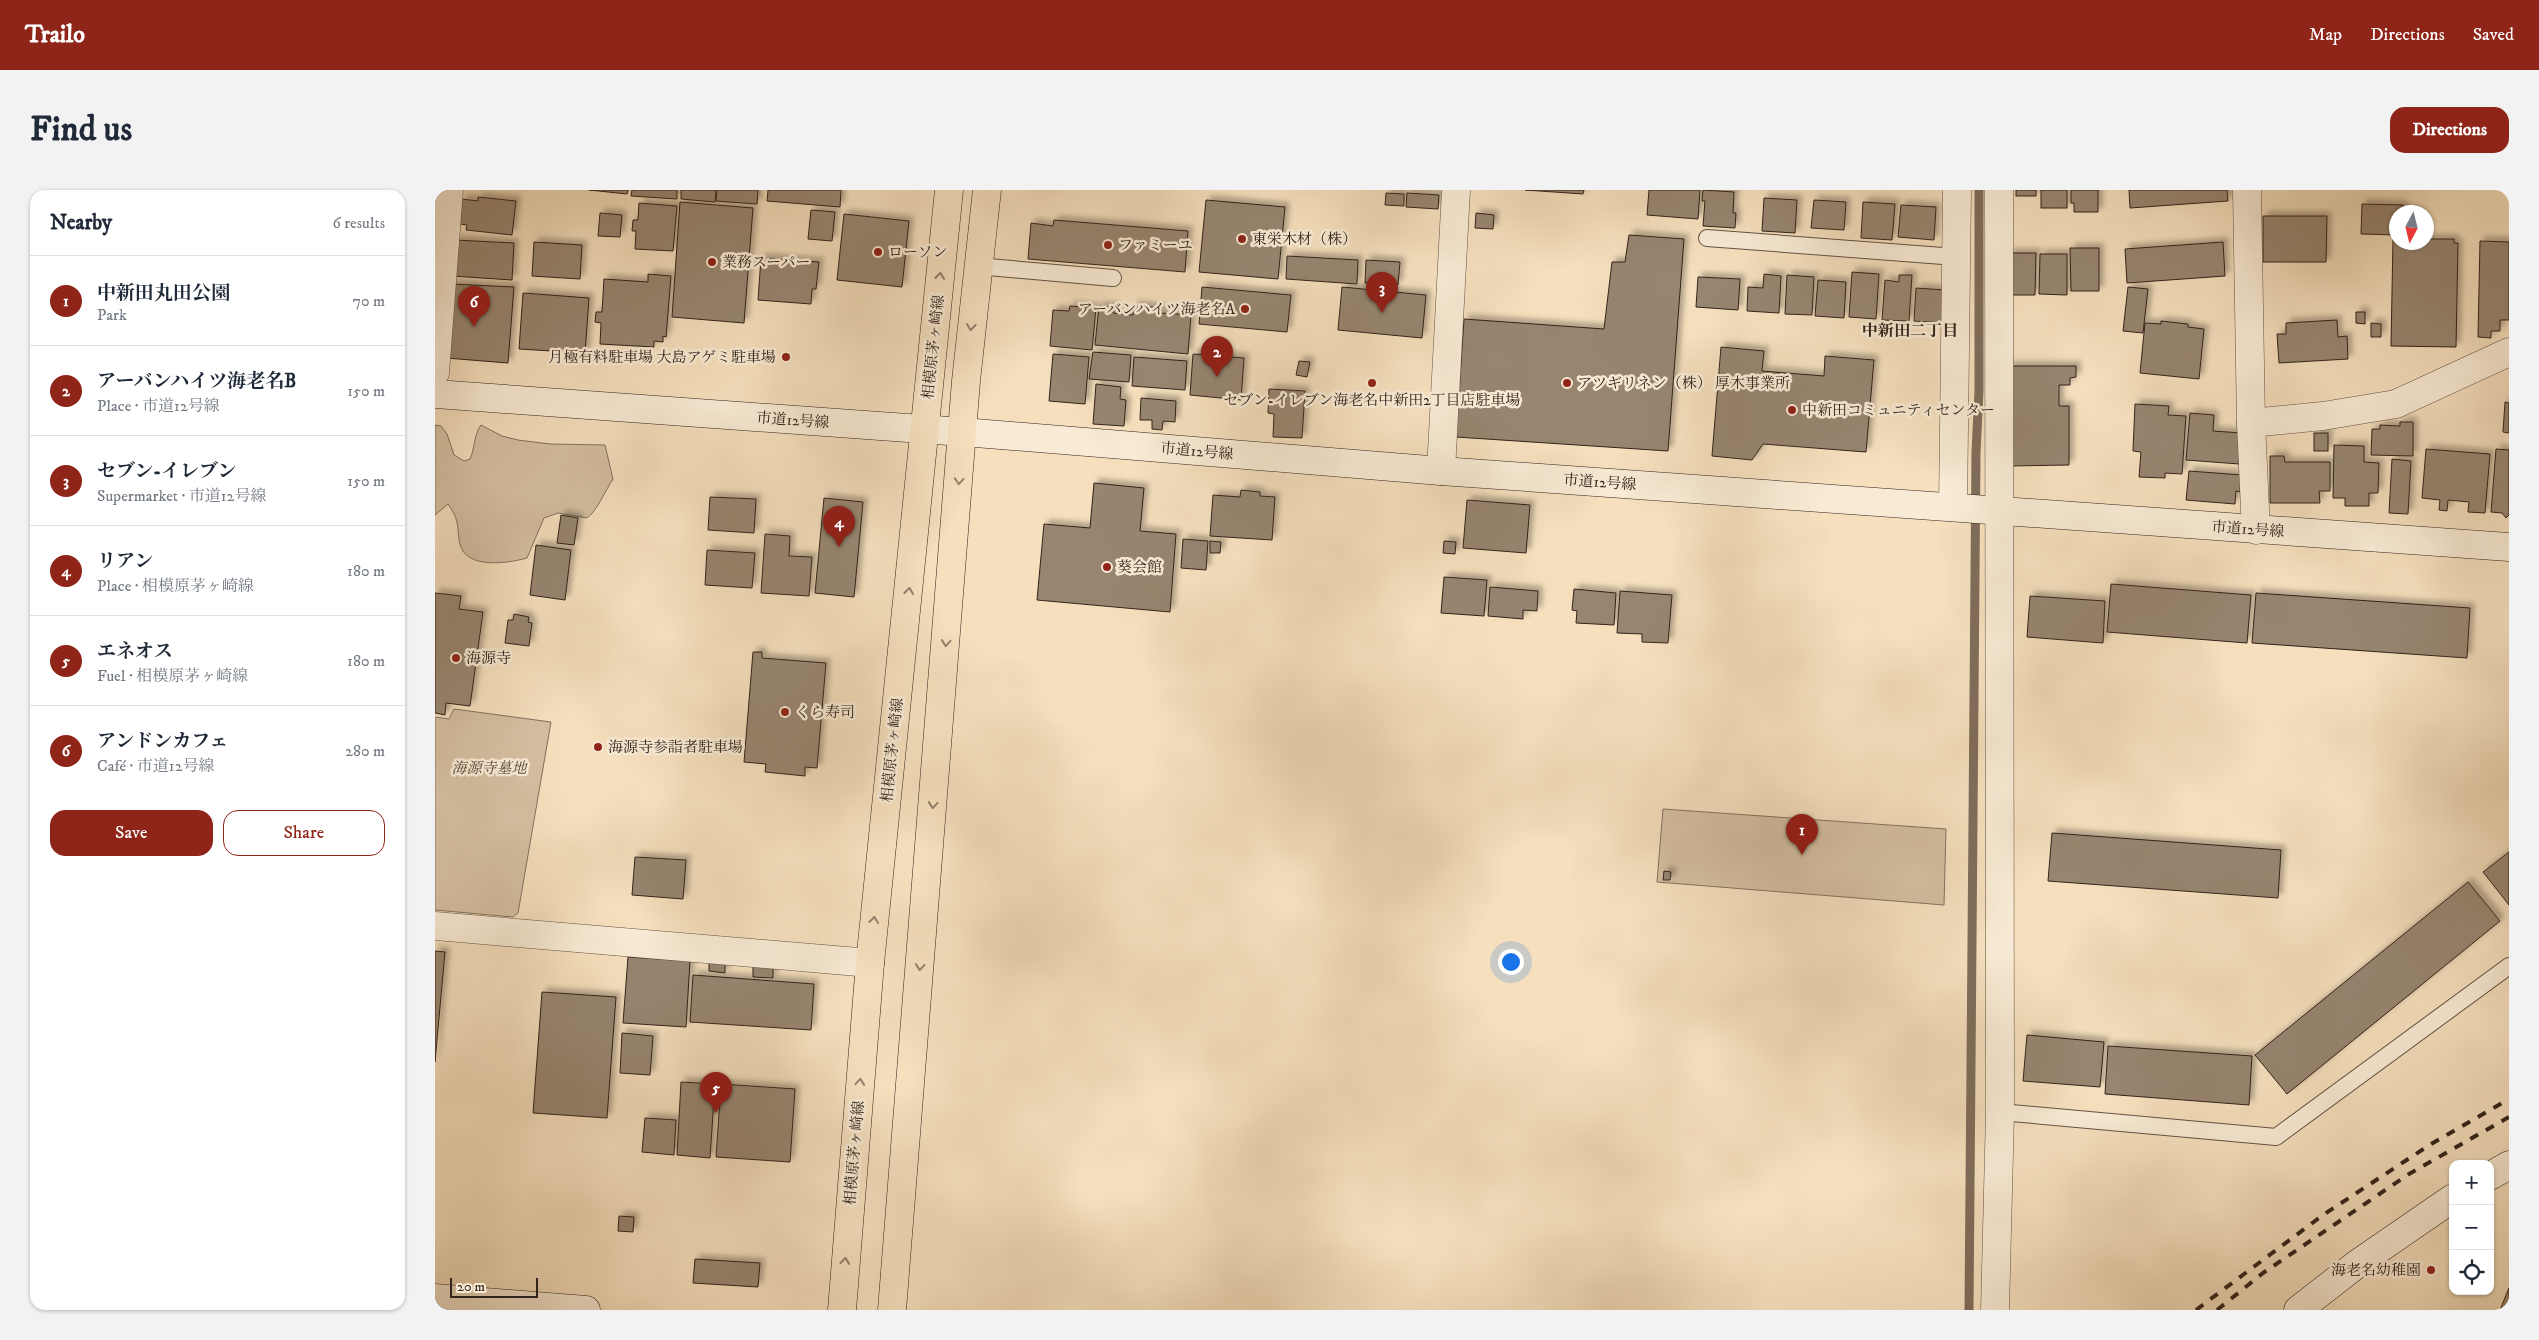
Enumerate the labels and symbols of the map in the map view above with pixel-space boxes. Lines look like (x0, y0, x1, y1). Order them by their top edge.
north arrow (2389, 205, 2434, 250)
place label: 東栄木材（株） (1252, 230, 1357, 249)
marker: 東栄木材（株） (1236, 233, 1248, 245)
place label: ファミーユ (1118, 236, 1193, 255)
marker: ファミーユ (1102, 239, 1114, 251)
place label: ローソン (888, 243, 947, 262)
marker: ローソン (872, 246, 884, 258)
place label: 業務スーパー (722, 253, 811, 272)
marker: 業務スーパー (706, 256, 718, 268)
one-way arrow (934, 272, 945, 280)
pin: 3 (1366, 272, 1398, 313)
pin: 6 (458, 286, 490, 327)
street label: 相模原茅ヶ崎線 (919, 294, 948, 400)
place label: アーバンハイツ海老名A (1078, 300, 1235, 319)
marker: アーバンハイツ海老名A (1239, 303, 1251, 315)
district label: 中新田二丁目 (1862, 321, 1958, 341)
one-way arrow (966, 324, 977, 332)
pin: 2 (1201, 336, 1233, 377)
place label: 月極有料駐車場 大島アゲミ駐車場 (548, 348, 776, 367)
marker: 月極有料駐車場 大島アゲミ駐車場 (780, 351, 792, 363)
place label: アツギリネン（株） 厚木事業所 (1577, 374, 1790, 393)
marker: セブン-イレブン海老名中新田2丁目店駐車場 (1366, 377, 1378, 389)
marker: アツギリネン（株） 厚木事業所 (1561, 377, 1573, 389)
place label: セブン-イレブン海老名中新田2丁目店駐車場 (1223, 391, 1521, 410)
place label: 中新田コミュニティセンター (1802, 401, 1995, 420)
marker: 中新田コミュニティセンター (1786, 404, 1798, 416)
street label: 市道12号線 (756, 408, 830, 433)
street label: 市道12号線 (1160, 439, 1234, 464)
street label: 市道12号線 (1563, 470, 1637, 495)
one-way arrow (954, 477, 965, 485)
pin: 4 (823, 506, 855, 547)
street label: 市道12号線 (2211, 517, 2285, 542)
place label: 葵会館 (1117, 558, 1162, 577)
marker: 葵会館 (1101, 561, 1113, 573)
one-way arrow (903, 586, 914, 594)
one-way arrow (941, 639, 952, 647)
place label: 海源寺 (466, 649, 511, 668)
marker: 海源寺 (450, 652, 462, 664)
street label: 相模原茅ヶ崎線 (878, 697, 907, 803)
place label: くら寿司 (795, 703, 855, 722)
marker: くら寿司 (779, 706, 791, 718)
place label: 海源寺参詣者駐車場 (608, 738, 743, 757)
marker: 海源寺参詣者駐車場 (592, 741, 604, 753)
park label: 海源寺墓地 (451, 759, 528, 778)
one-way arrow (928, 801, 939, 809)
pin: 1 (1786, 814, 1818, 855)
one-way arrow (869, 916, 880, 924)
your location (1498, 949, 1524, 975)
one-way arrow (914, 963, 925, 971)
pin: 5 (700, 1072, 732, 1113)
one-way arrow (854, 1078, 865, 1086)
street label: 相模原茅ヶ崎線 (840, 1100, 869, 1206)
one-way arrow (839, 1257, 850, 1265)
place label: 海老名幼稚園 (2331, 1261, 2421, 1280)
marker: 海老名幼稚園 (2425, 1264, 2437, 1276)
scale bar (450, 1275, 537, 1298)

